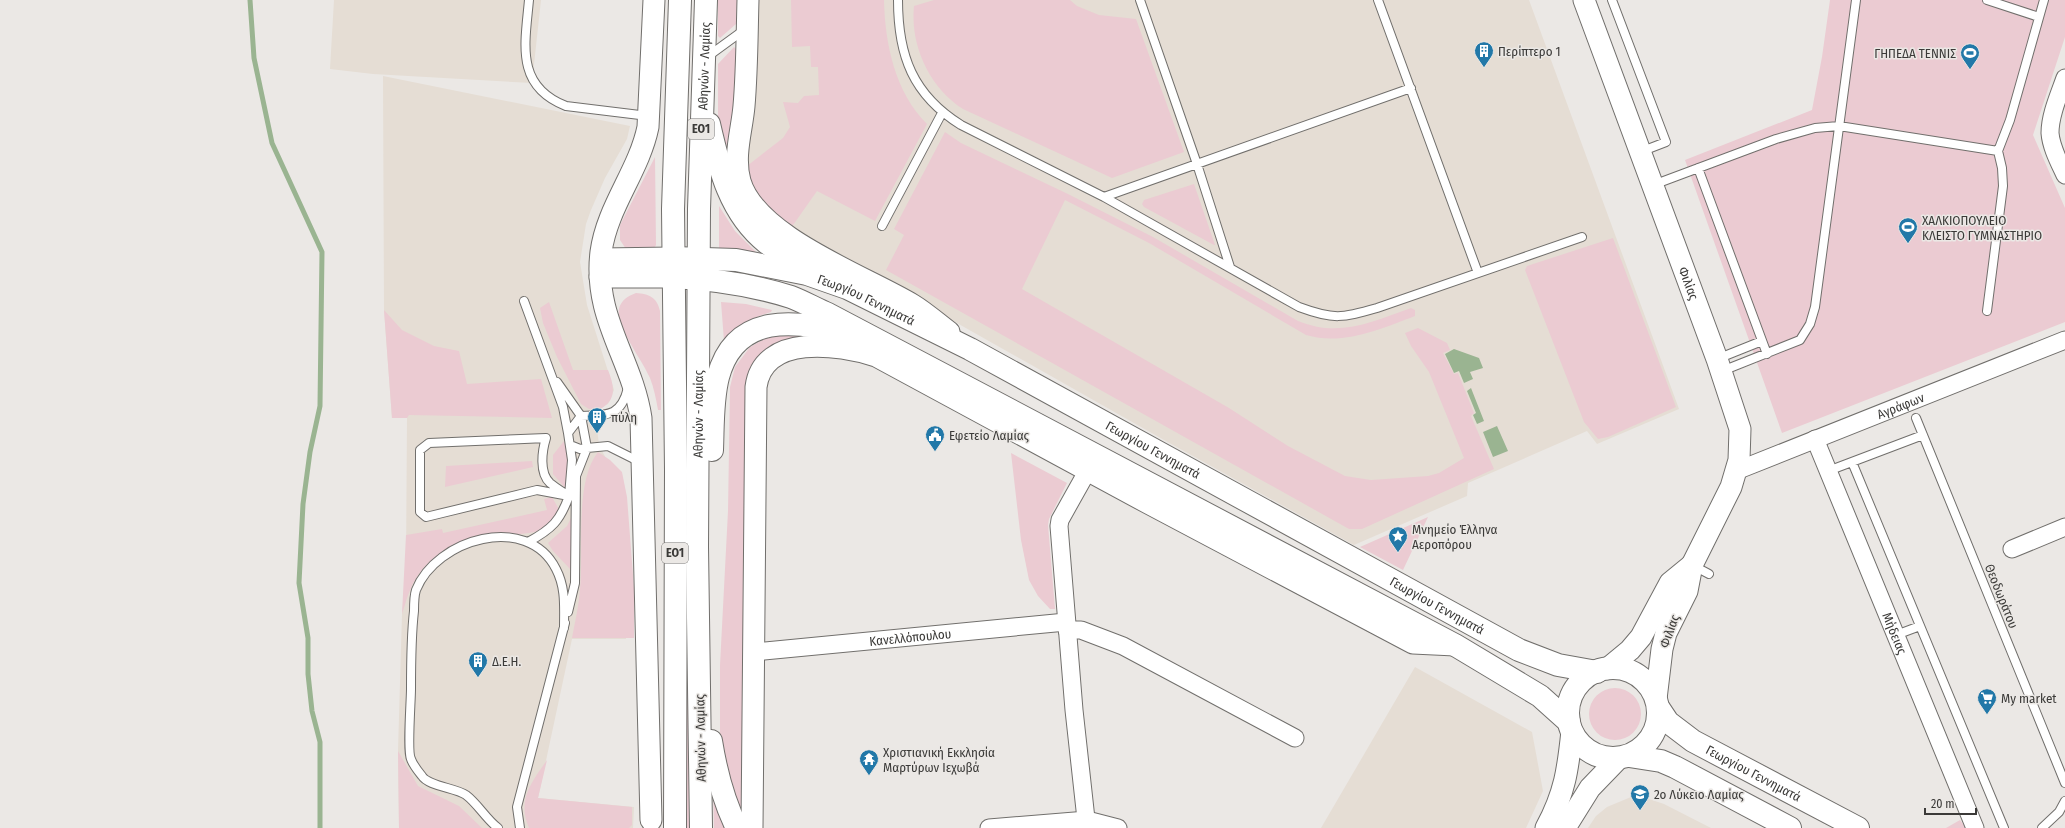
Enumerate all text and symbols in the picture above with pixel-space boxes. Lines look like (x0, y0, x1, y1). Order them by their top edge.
street label: Αθηνών - Λαμίας (695, 21, 713, 110)
building icon: Περίπτερο 1 (1473, 40, 1495, 68)
sports icon: ΓΗΠΕΔΑ ΤΕΝΝΙΣ (1959, 42, 1981, 70)
place label: Περίπτερο 1 (1498, 44, 1561, 59)
place label: ΓΗΠΕΔΑ ΤΕΝΝΙΣ (1874, 46, 1956, 61)
road number: ΕΟ1 (688, 119, 714, 139)
place label: ΧΑΛΚΙΟΠΟΥΛΕΙΟ ΚΛΕΙΣΤΟ ΓΥΜΝΑΣΤΗΡΙΟ (1922, 213, 2042, 243)
sports icon: ΧΑΛΚΙΟΠΟΥΛΕΙΟ ΚΛΕΙΣΤΟ ΓΥΜΝΑΣΤΗΡΙΟ (1897, 216, 1919, 244)
street label: Φιλίας (1675, 265, 1702, 302)
street label: Γεωργίου Γεννηματά (816, 271, 917, 328)
street label: Αθηνών - Λαμίας (691, 369, 706, 458)
street label: Αγράφων (1875, 390, 1927, 422)
building icon: πύλη (586, 406, 608, 434)
place label: πύλη (611, 410, 637, 425)
street label: Γεωργίου Γεννηματά (1103, 418, 1203, 482)
public building icon: Εφετείο Λαμίας (924, 424, 946, 452)
place label: Εφετείο Λαμίας (949, 428, 1030, 443)
place label: Μνημείο Έλληνα Αεροπόρου (1412, 522, 1498, 552)
place icon: Μνημείο Έλληνα Αεροπόρου (1387, 525, 1409, 553)
road number: ΕΟ1 (662, 543, 688, 563)
street label: Θεοδωράτου (1982, 562, 2021, 631)
street label: Γεωργίου Γεννηματά (1387, 574, 1487, 638)
street label: Μήδειας (1879, 610, 1910, 657)
street label: Φιλίας (1657, 612, 1683, 650)
street label: Κανελλόπουλου (869, 626, 952, 649)
building icon: Δ.Ε.Η. (467, 650, 489, 678)
place label: Δ.Ε.Η. (492, 654, 521, 669)
supermarket icon: My market (1976, 687, 1998, 715)
place label: My market (2001, 691, 2057, 706)
street label: Αθηνών - Λαμίας (692, 693, 709, 782)
street label: Γεωργίου Γεννηματά (1703, 742, 1804, 805)
place label: Χριστιανική Εκκλησία Μαρτύρων Ιεχωβά (883, 745, 995, 775)
temple icon: Χριστιανική Εκκλησία Μαρτύρων Ιεχωβά (858, 748, 880, 776)
school or university icon: 2ο Λύκειο Λαμίας (1629, 783, 1651, 811)
place label: 2ο Λύκειο Λαμίας (1654, 787, 1744, 802)
scale bar (1925, 790, 1976, 816)
text: 20 m (1931, 797, 1955, 811)

